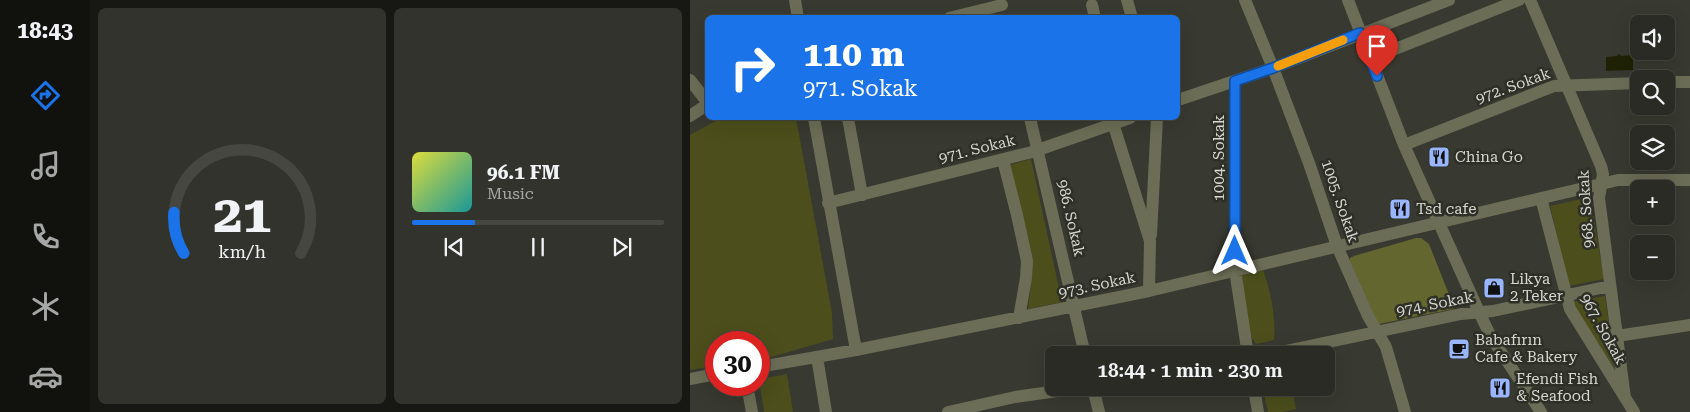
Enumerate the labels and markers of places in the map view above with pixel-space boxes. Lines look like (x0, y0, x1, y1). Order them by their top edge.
pin (1356, 25, 1398, 76)
restaurant icon: China Go (1427, 145, 1451, 169)
place label: China Go (1455, 148, 1523, 166)
restaurant icon: Tsd cafe (1388, 197, 1412, 221)
place label: Tsd cafe (1416, 200, 1476, 218)
place label: Likya 2 Teker (1510, 270, 1563, 305)
shop icon: Likya 2 Teker (1482, 276, 1506, 300)
place label: Babafırın Cafe & Bakery (1475, 331, 1577, 366)
cafe icon: Babafırın Cafe & Bakery (1447, 337, 1471, 361)
place label: Efendi Fish & Seafood (1516, 370, 1598, 405)
restaurant icon: Efendi Fish & Seafood (1488, 376, 1512, 400)

